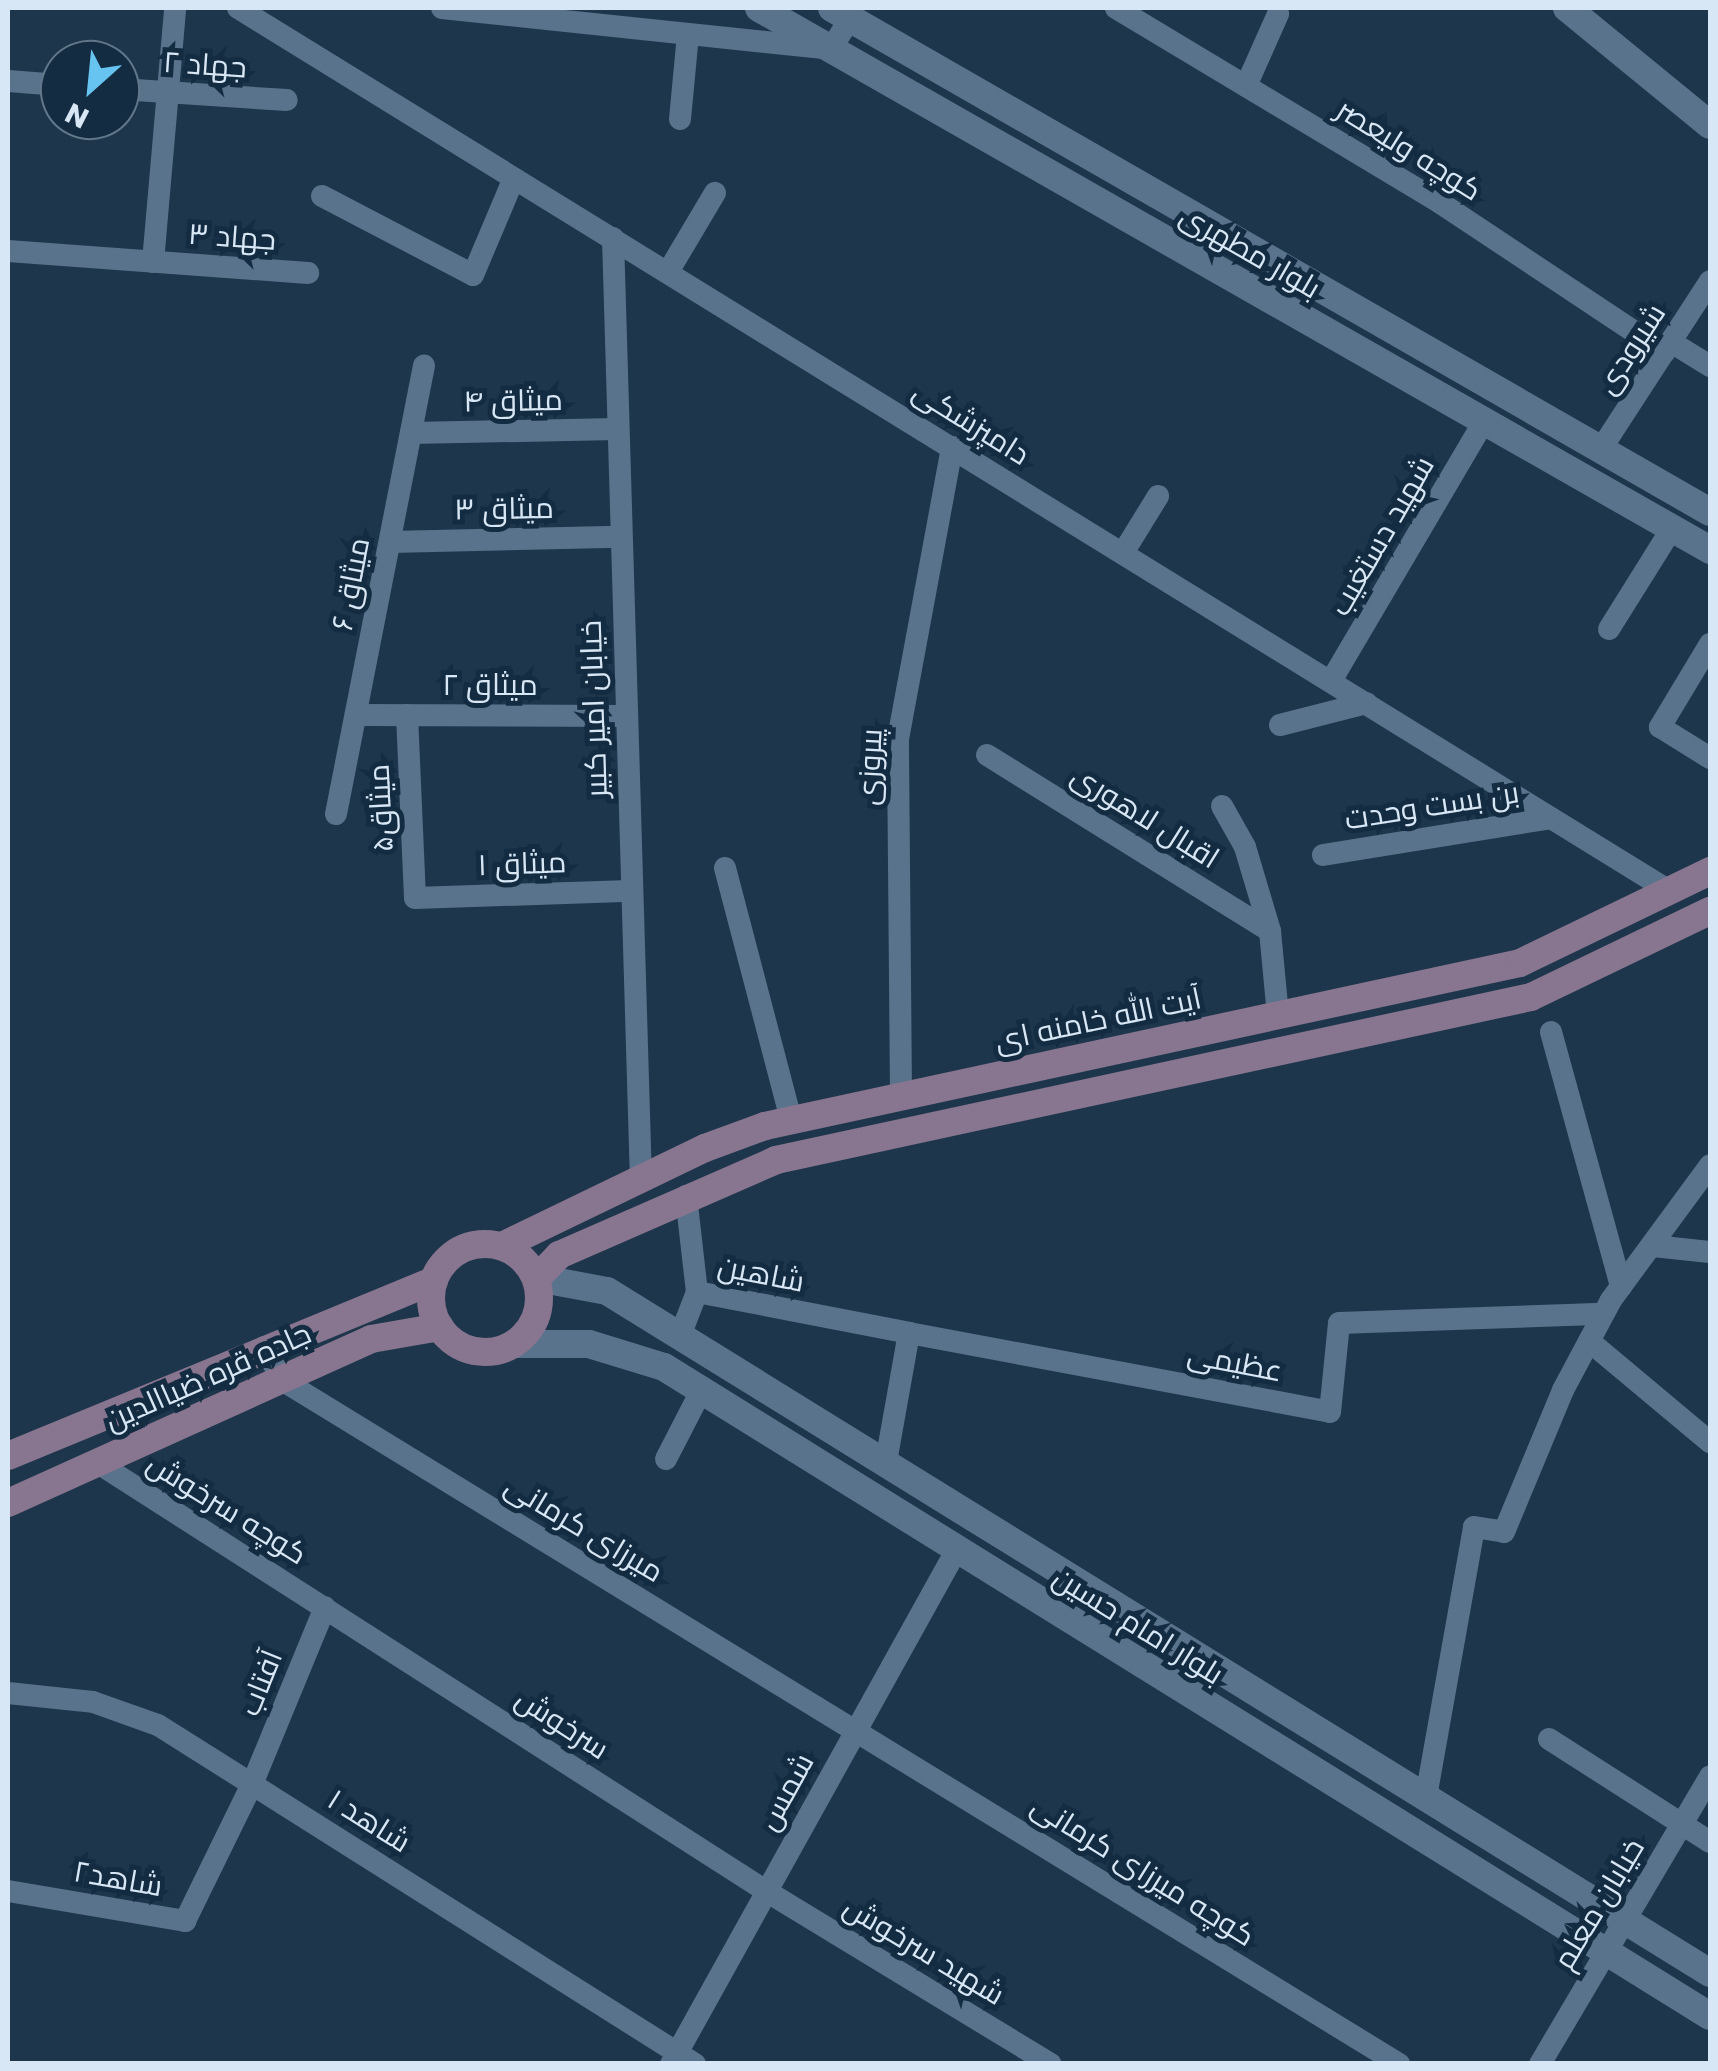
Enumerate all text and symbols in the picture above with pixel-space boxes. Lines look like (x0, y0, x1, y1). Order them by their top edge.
north arrow (40, 40, 140, 140)
street label: جهاد ۲ (162, 44, 248, 86)
street label: کوچه ولیعصر (1330, 91, 1488, 209)
text: N (59, 93, 95, 138)
street label: بلوار مطهری (1173, 197, 1327, 307)
street label: جهاد ۳ (187, 216, 277, 258)
street label: شیرودی (1589, 297, 1673, 401)
street label: دامپزشکی (906, 373, 1036, 473)
street label: میثاق ۴ (463, 382, 563, 420)
street label: شهید دستغیب (1322, 450, 1442, 622)
street label: میثاق ۳ (454, 490, 554, 528)
street label: میثاق ۶ (324, 534, 378, 634)
street label: خیابان امیر کبیر (573, 620, 615, 798)
street label: میثاق ۲ (442, 667, 538, 703)
street label: پیروزی (850, 728, 890, 806)
street label: اقبال لاهوری (1065, 757, 1225, 877)
street label: میثاق۵ (361, 763, 401, 853)
street label: بن بست وحدت (1342, 774, 1522, 838)
street label: میثاق ۱ (477, 844, 567, 884)
street label: آیت الله خامنه ای (991, 981, 1205, 1059)
street label: شاهین (715, 1248, 807, 1300)
street label: جاده قره ضیاالدین (99, 1315, 317, 1439)
street label: عظیمی (1185, 1336, 1285, 1390)
street label: کوچه سرخوش (140, 1446, 314, 1572)
street label: میرزای کرمانی (498, 1468, 670, 1590)
street label: بلوار امام حسین (1046, 1559, 1230, 1693)
street label: آفتاب (232, 1645, 290, 1721)
street label: سرخوش (509, 1681, 615, 1767)
street label: شمس (750, 1747, 822, 1837)
street label: شاهد ۱ (321, 1782, 417, 1860)
street label: کوچه میرزای کرمانی (1025, 1788, 1261, 1954)
street label: خیابان معلم (1546, 1832, 1652, 1976)
street label: شاهد۲ (71, 1854, 165, 1904)
street label: شهید سرخوش (837, 1889, 1011, 2013)

